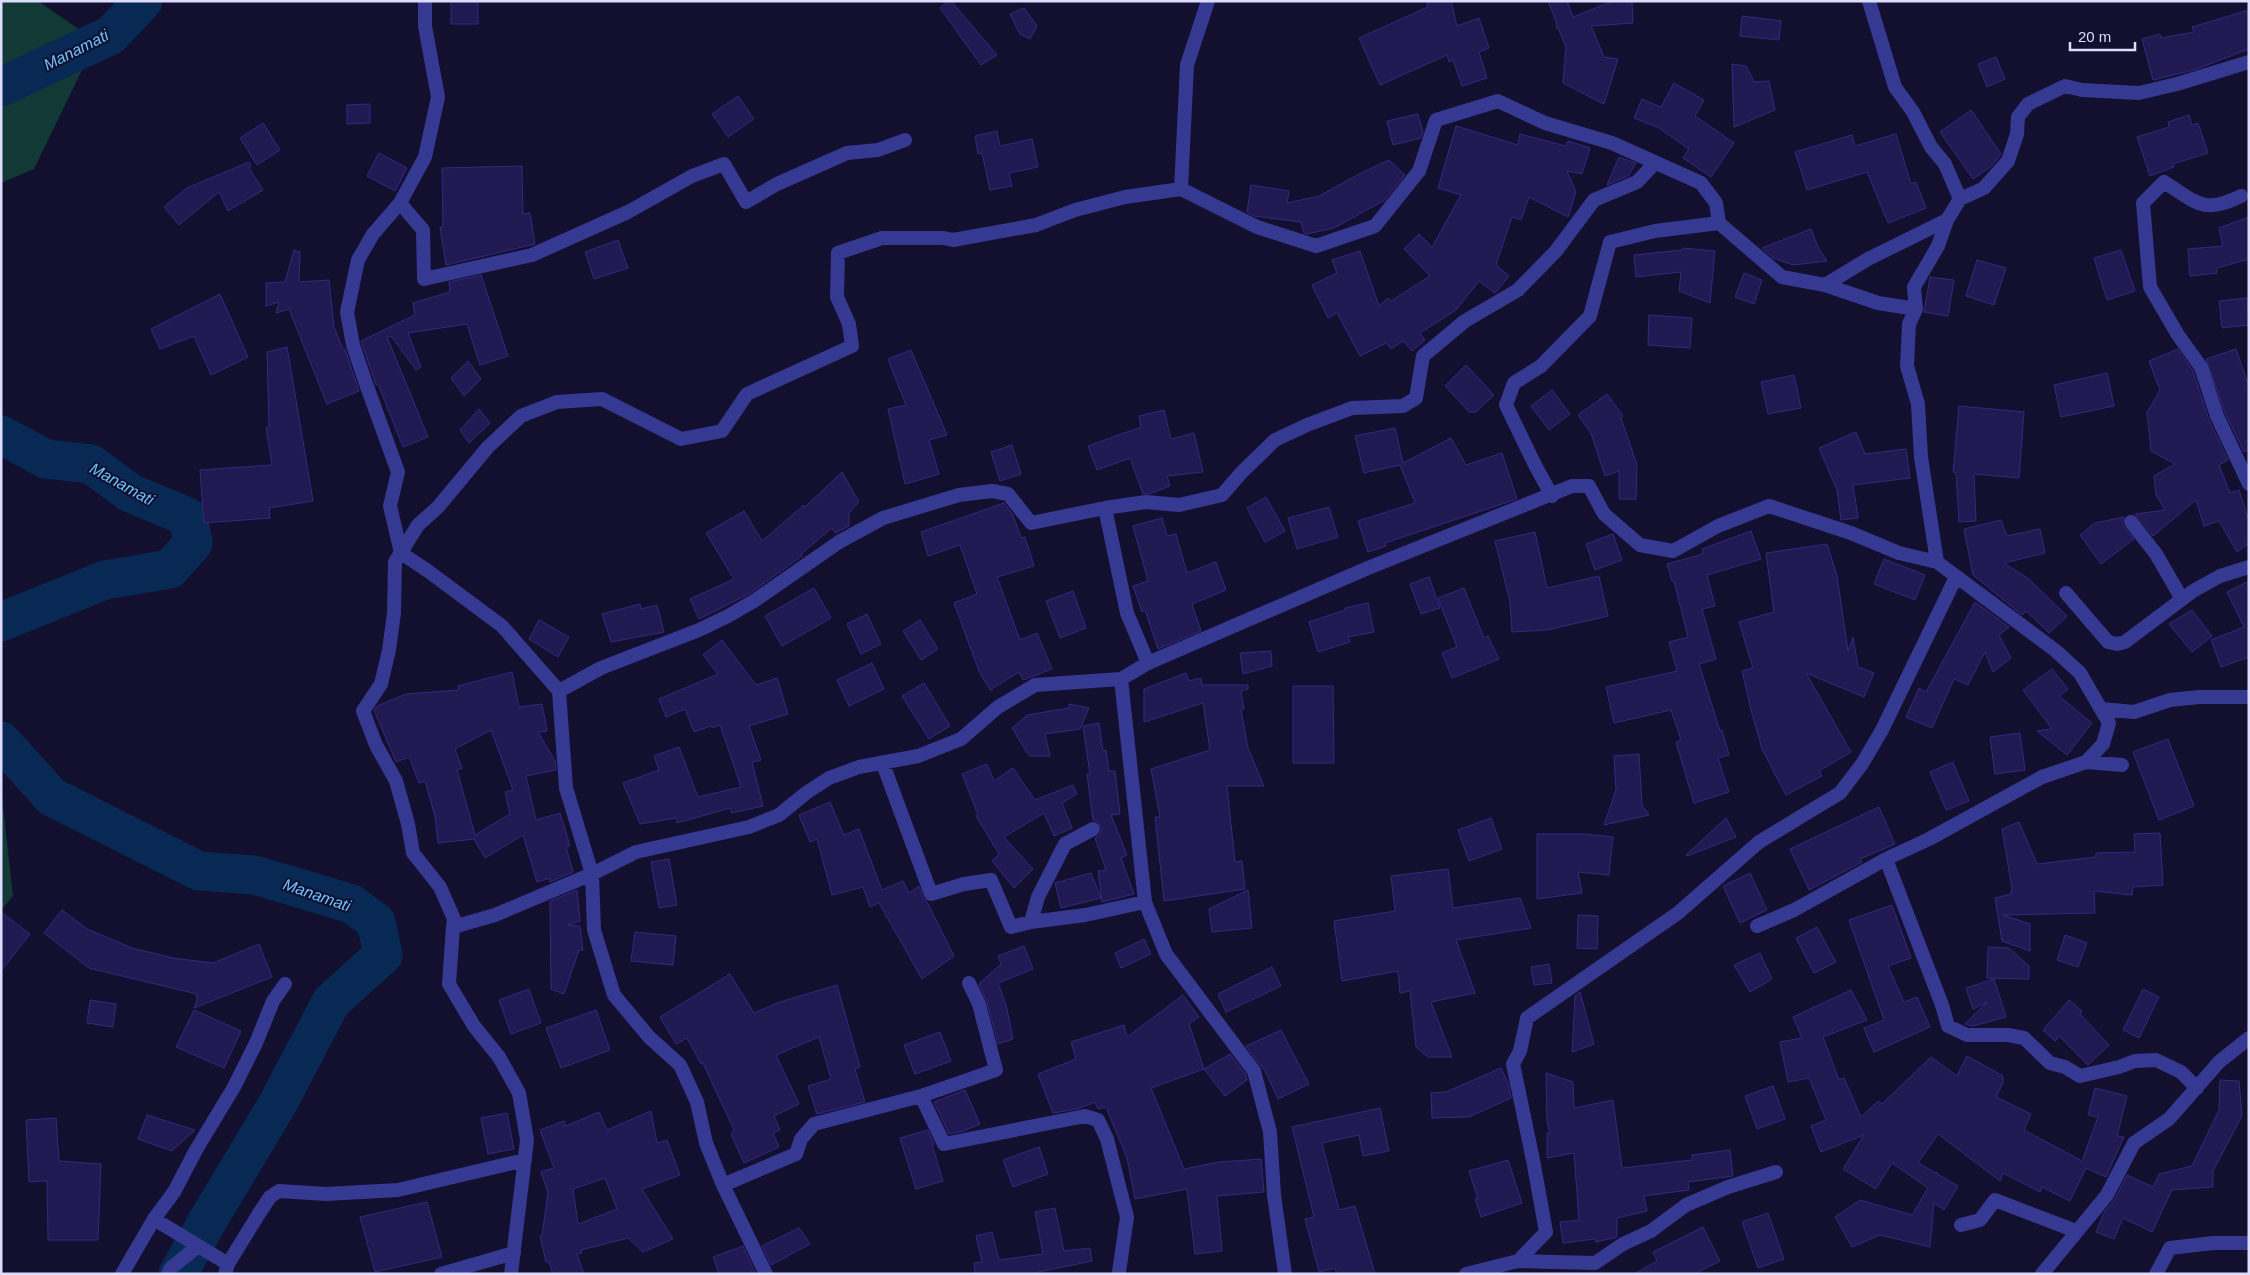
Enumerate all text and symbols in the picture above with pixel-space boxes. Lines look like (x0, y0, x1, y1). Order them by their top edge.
scale bar (2070, 20, 2135, 52)
water label: Manamati (41, 26, 112, 74)
text: 20 m (2078, 28, 2111, 45)
water label: Manamati (87, 460, 157, 509)
water label: Manamati (281, 876, 353, 915)

